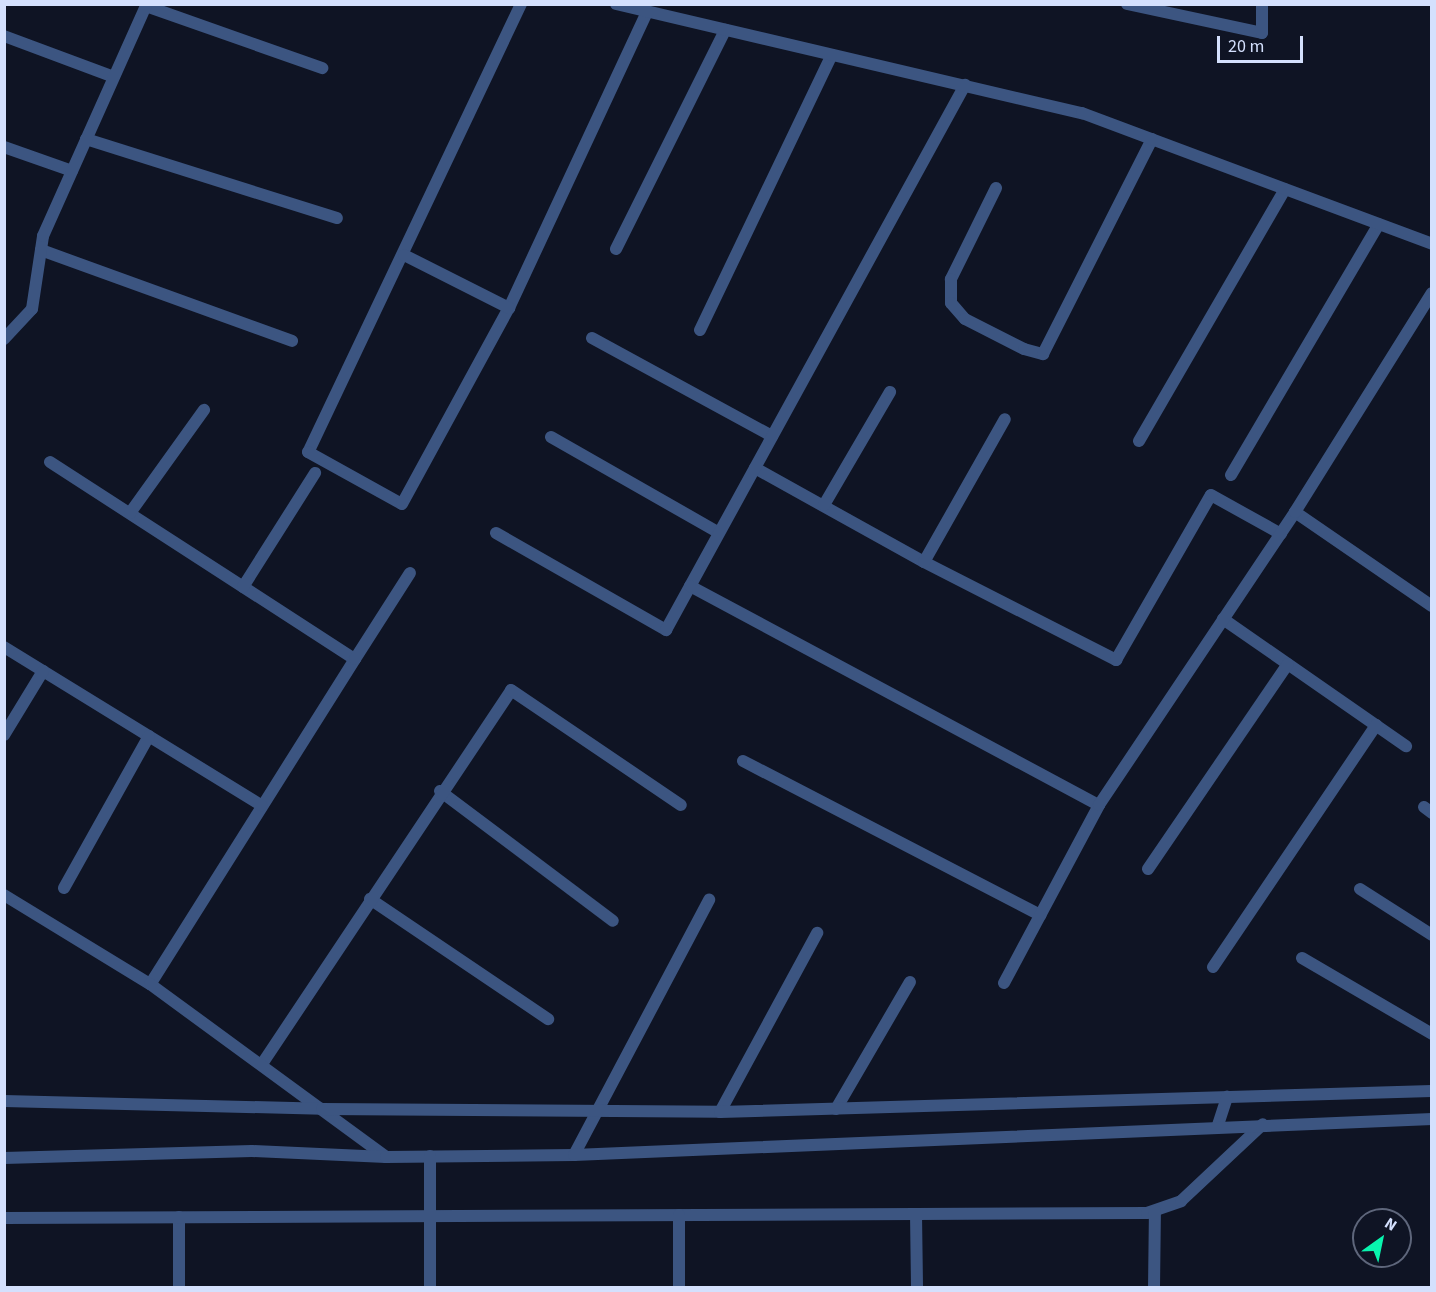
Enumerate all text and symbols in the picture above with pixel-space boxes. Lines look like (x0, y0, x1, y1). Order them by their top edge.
scale bar (1220, 24, 1306, 62)
text: 20 m (1228, 34, 1264, 59)
north arrow (1352, 1208, 1412, 1268)
text: N (1380, 1212, 1401, 1237)

